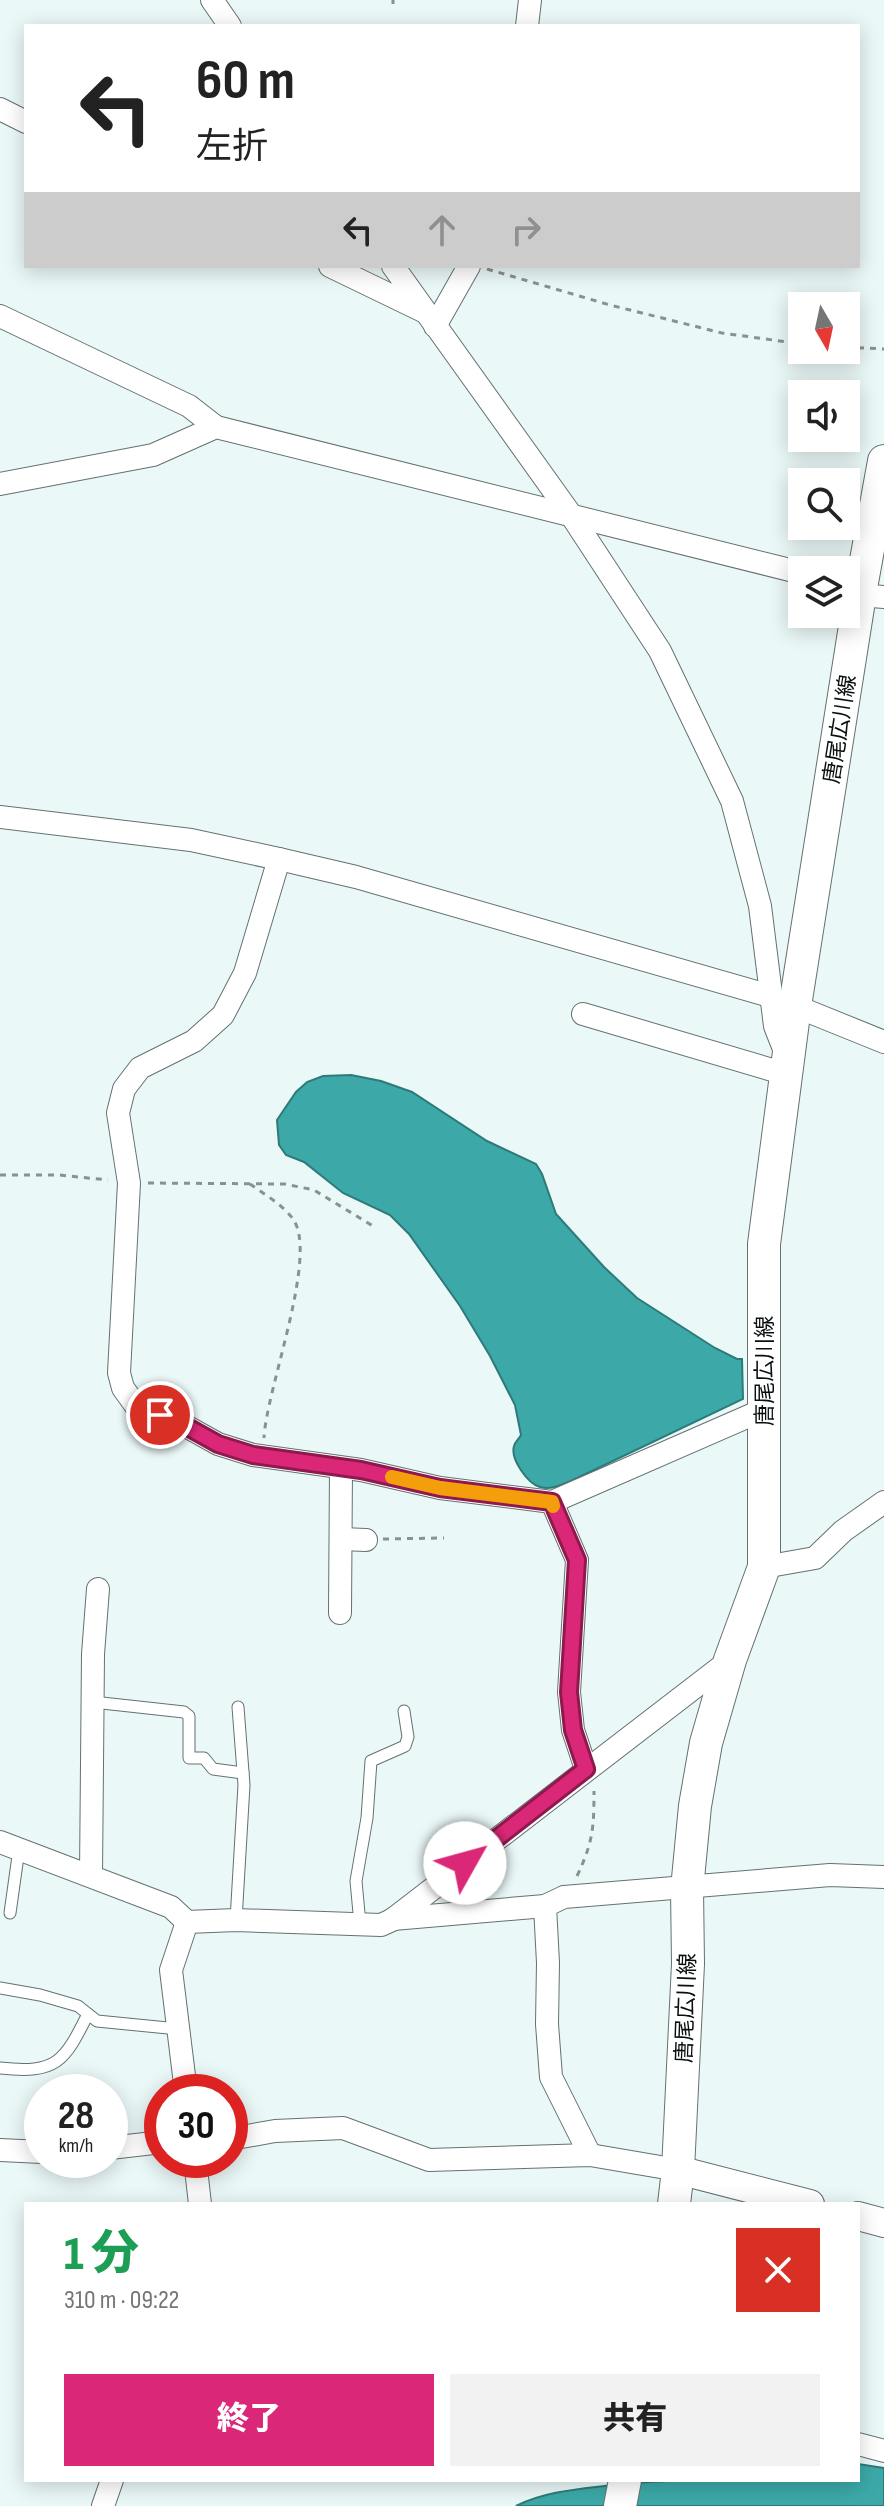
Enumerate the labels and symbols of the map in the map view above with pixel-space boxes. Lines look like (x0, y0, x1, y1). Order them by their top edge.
north arrow (788, 292, 860, 364)
street label: 唐尾広川線 (819, 673, 862, 786)
street label: 唐尾広川線 (752, 1316, 779, 1426)
pin (126, 1381, 194, 1449)
position arrow (423, 1821, 507, 1905)
street label: 唐尾広川線 (671, 1953, 702, 2063)
speed limit sign: 30 (144, 2074, 248, 2178)

